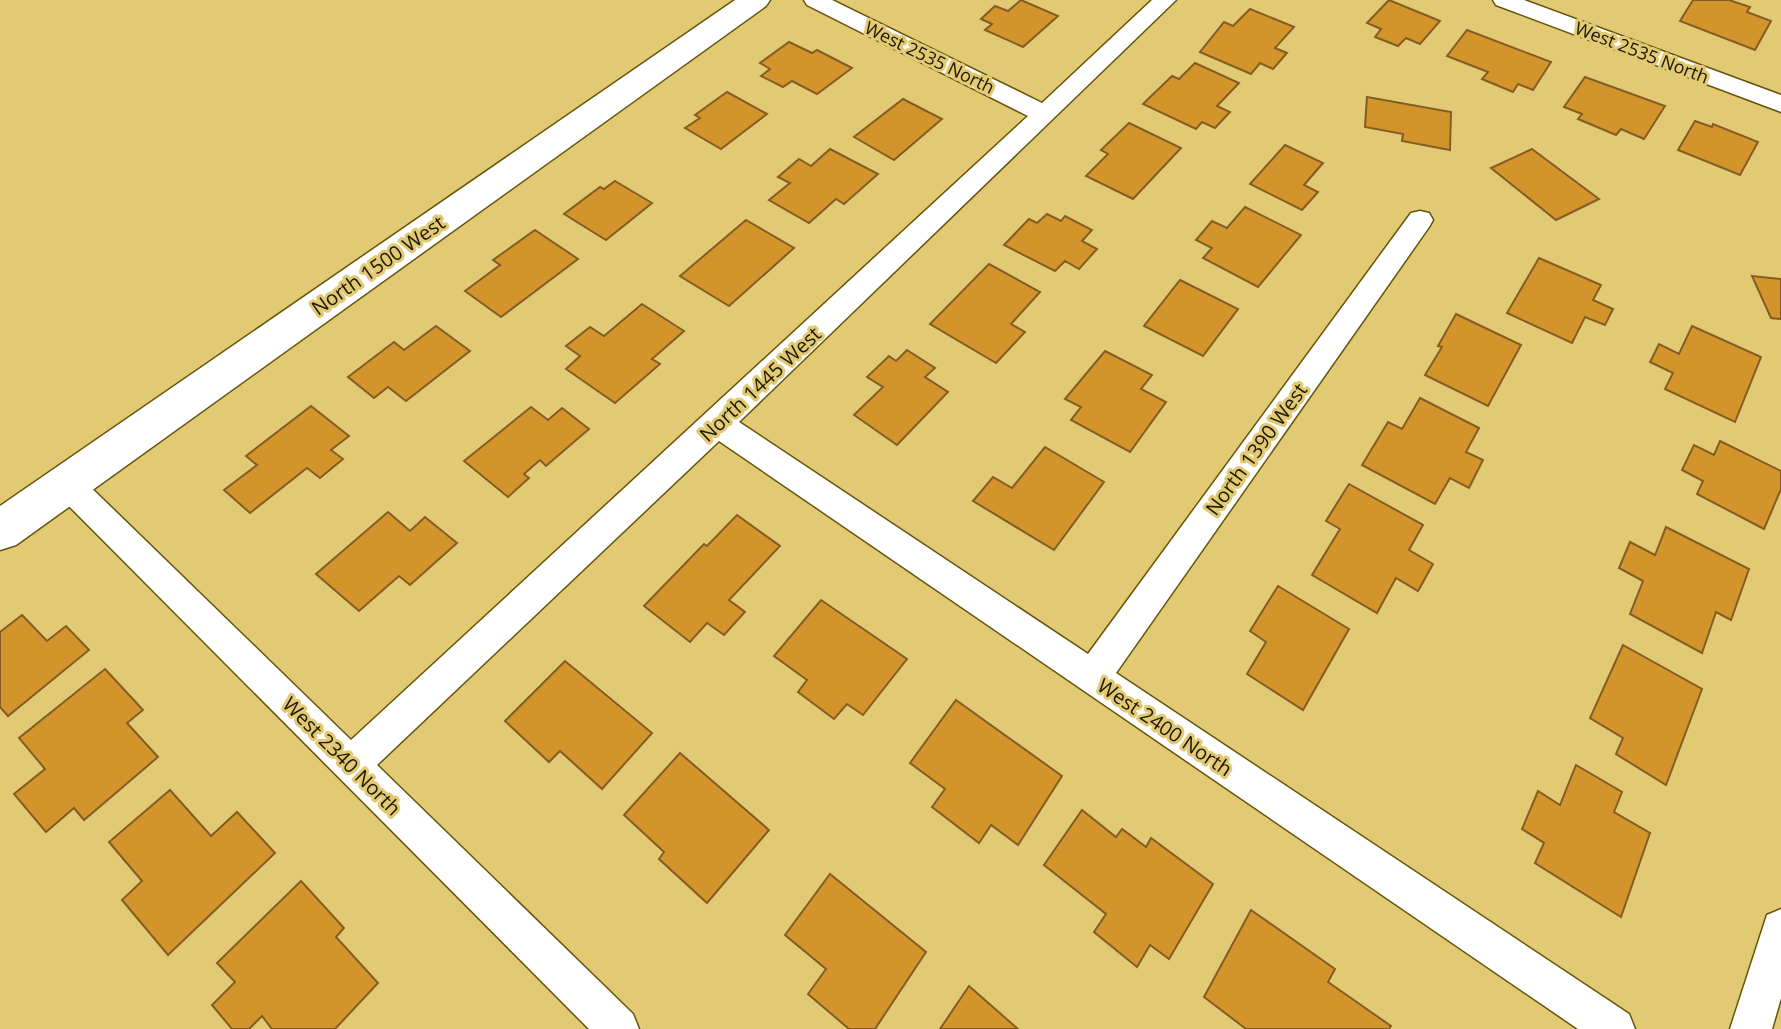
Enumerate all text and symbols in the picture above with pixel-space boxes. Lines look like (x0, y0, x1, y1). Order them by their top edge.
street label: West 2535 North (861, 15, 999, 99)
street label: West 2535 North (1572, 15, 1712, 89)
street label: North 1500 West (306, 209, 450, 321)
street label: North 1445 West (693, 321, 827, 447)
street label: North 1390 West (1199, 377, 1313, 521)
street label: West 2400 North (1092, 672, 1238, 782)
street label: West 2340 North (277, 691, 407, 821)

